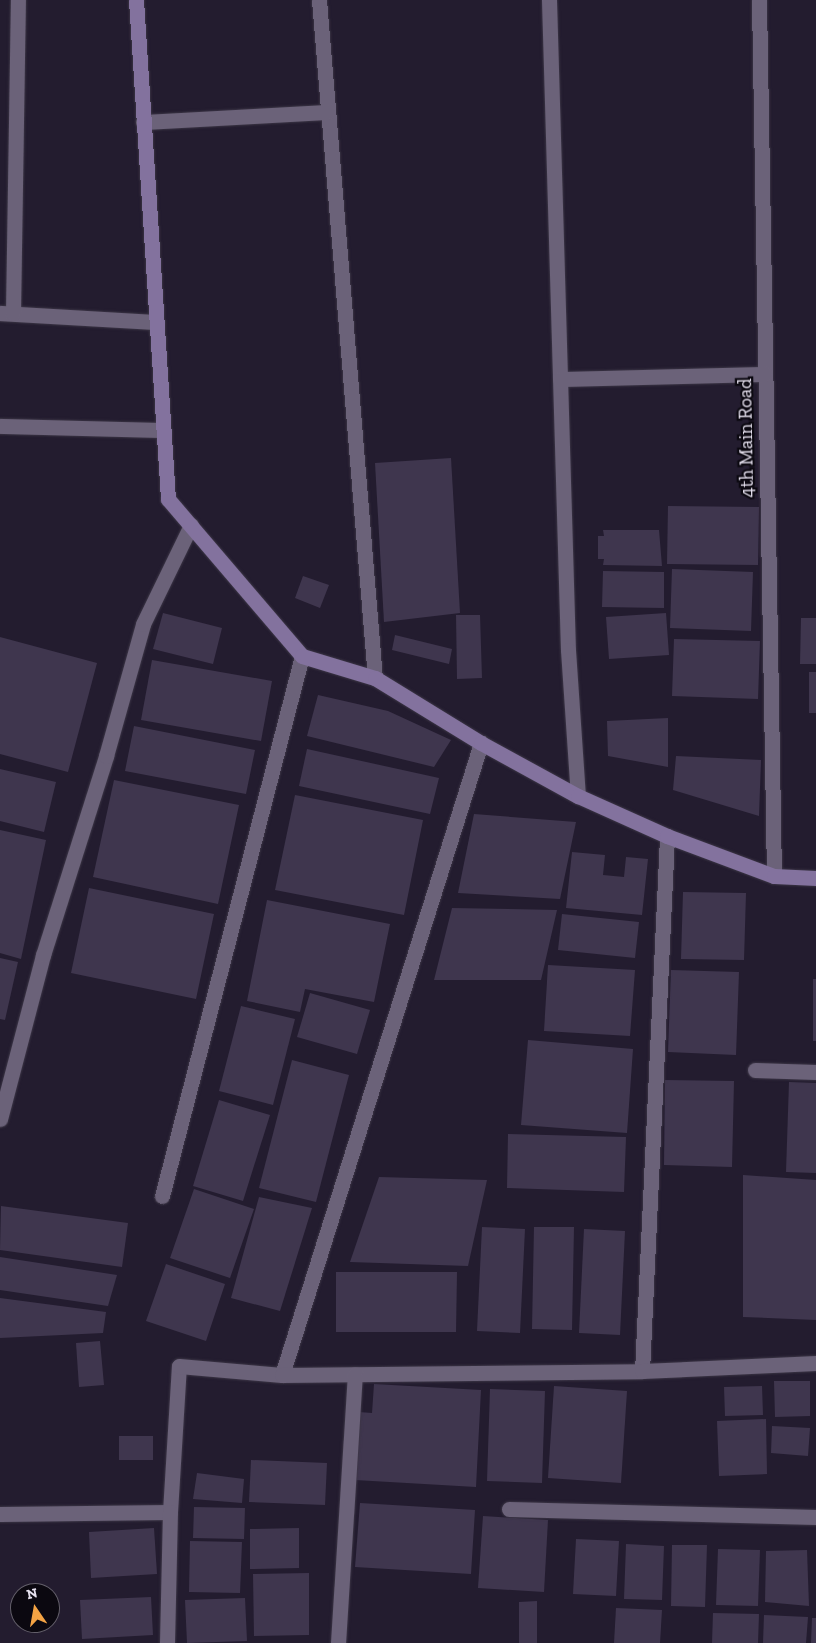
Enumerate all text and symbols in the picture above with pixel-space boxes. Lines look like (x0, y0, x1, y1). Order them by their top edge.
street label: 4th Main Road (734, 378, 758, 498)
north arrow (10, 1583, 60, 1633)
text: N (25, 1584, 39, 1603)

